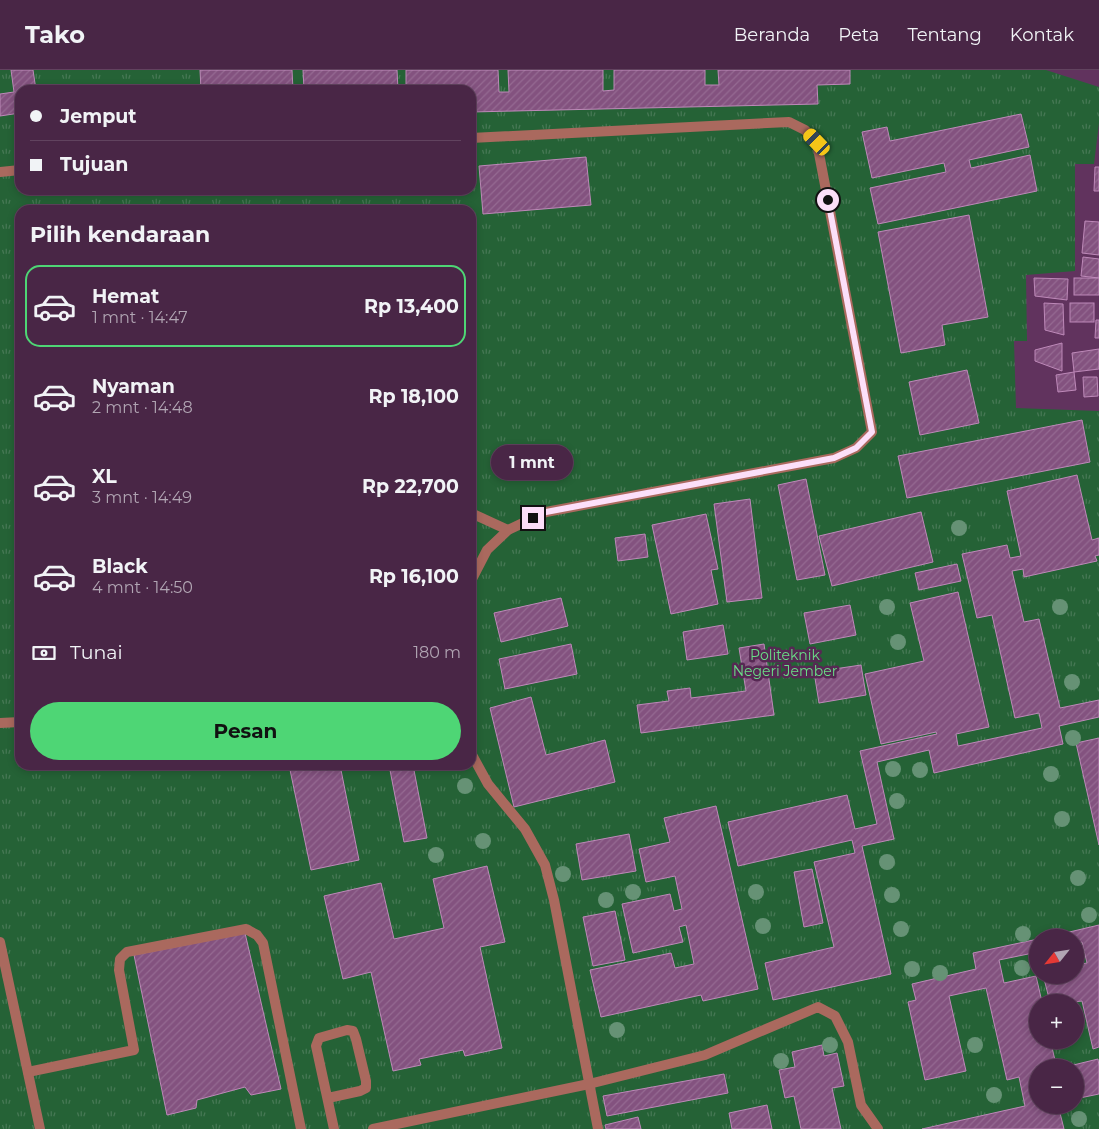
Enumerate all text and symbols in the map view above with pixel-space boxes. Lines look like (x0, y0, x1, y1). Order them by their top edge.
text: Tako (25, 20, 85, 49)
text: Beranda (734, 24, 810, 46)
text: Peta (838, 24, 879, 46)
text: Tentang (907, 24, 982, 46)
text: Kontak (1010, 24, 1074, 46)
text: Jemput (60, 105, 137, 128)
car (801, 126, 832, 158)
text: Tujuan (60, 153, 128, 176)
route start (817, 189, 839, 211)
text: Pilih kendaraan (30, 221, 210, 248)
icon: car (32, 284, 77, 329)
text: Hemat (92, 285, 159, 308)
text: Rp 13,400 (364, 295, 459, 318)
text: 1 mnt · 14:47 (92, 308, 188, 327)
icon: car (32, 374, 77, 419)
text: Nyaman (92, 375, 175, 398)
text: Rp 18,100 (368, 385, 459, 408)
text: 2 mnt · 14:48 (92, 398, 193, 417)
callout: 1 mnt (492, 446, 574, 480)
text: 1 mnt (509, 453, 555, 472)
icon: car (32, 464, 77, 509)
text: XL (92, 465, 117, 488)
text: Rp 22,700 (362, 475, 459, 498)
text: 3 mnt · 14:49 (92, 488, 192, 507)
route end (522, 507, 544, 529)
icon: car (32, 554, 77, 599)
text: Black (92, 555, 148, 578)
text: Rp 16,100 (369, 565, 459, 588)
text: 4 mnt · 14:50 (92, 578, 193, 597)
icon: cash (30, 639, 58, 667)
text: Tunai (70, 641, 123, 664)
text: 180 m (413, 643, 461, 662)
park label: Politeknik Negeri Jember (733, 646, 838, 680)
button: Pesan (30, 702, 461, 760)
north arrow (1029, 929, 1084, 984)
map controls (1029, 929, 1084, 1114)
button: + (1029, 994, 1084, 1049)
button: − (1029, 1059, 1084, 1114)

